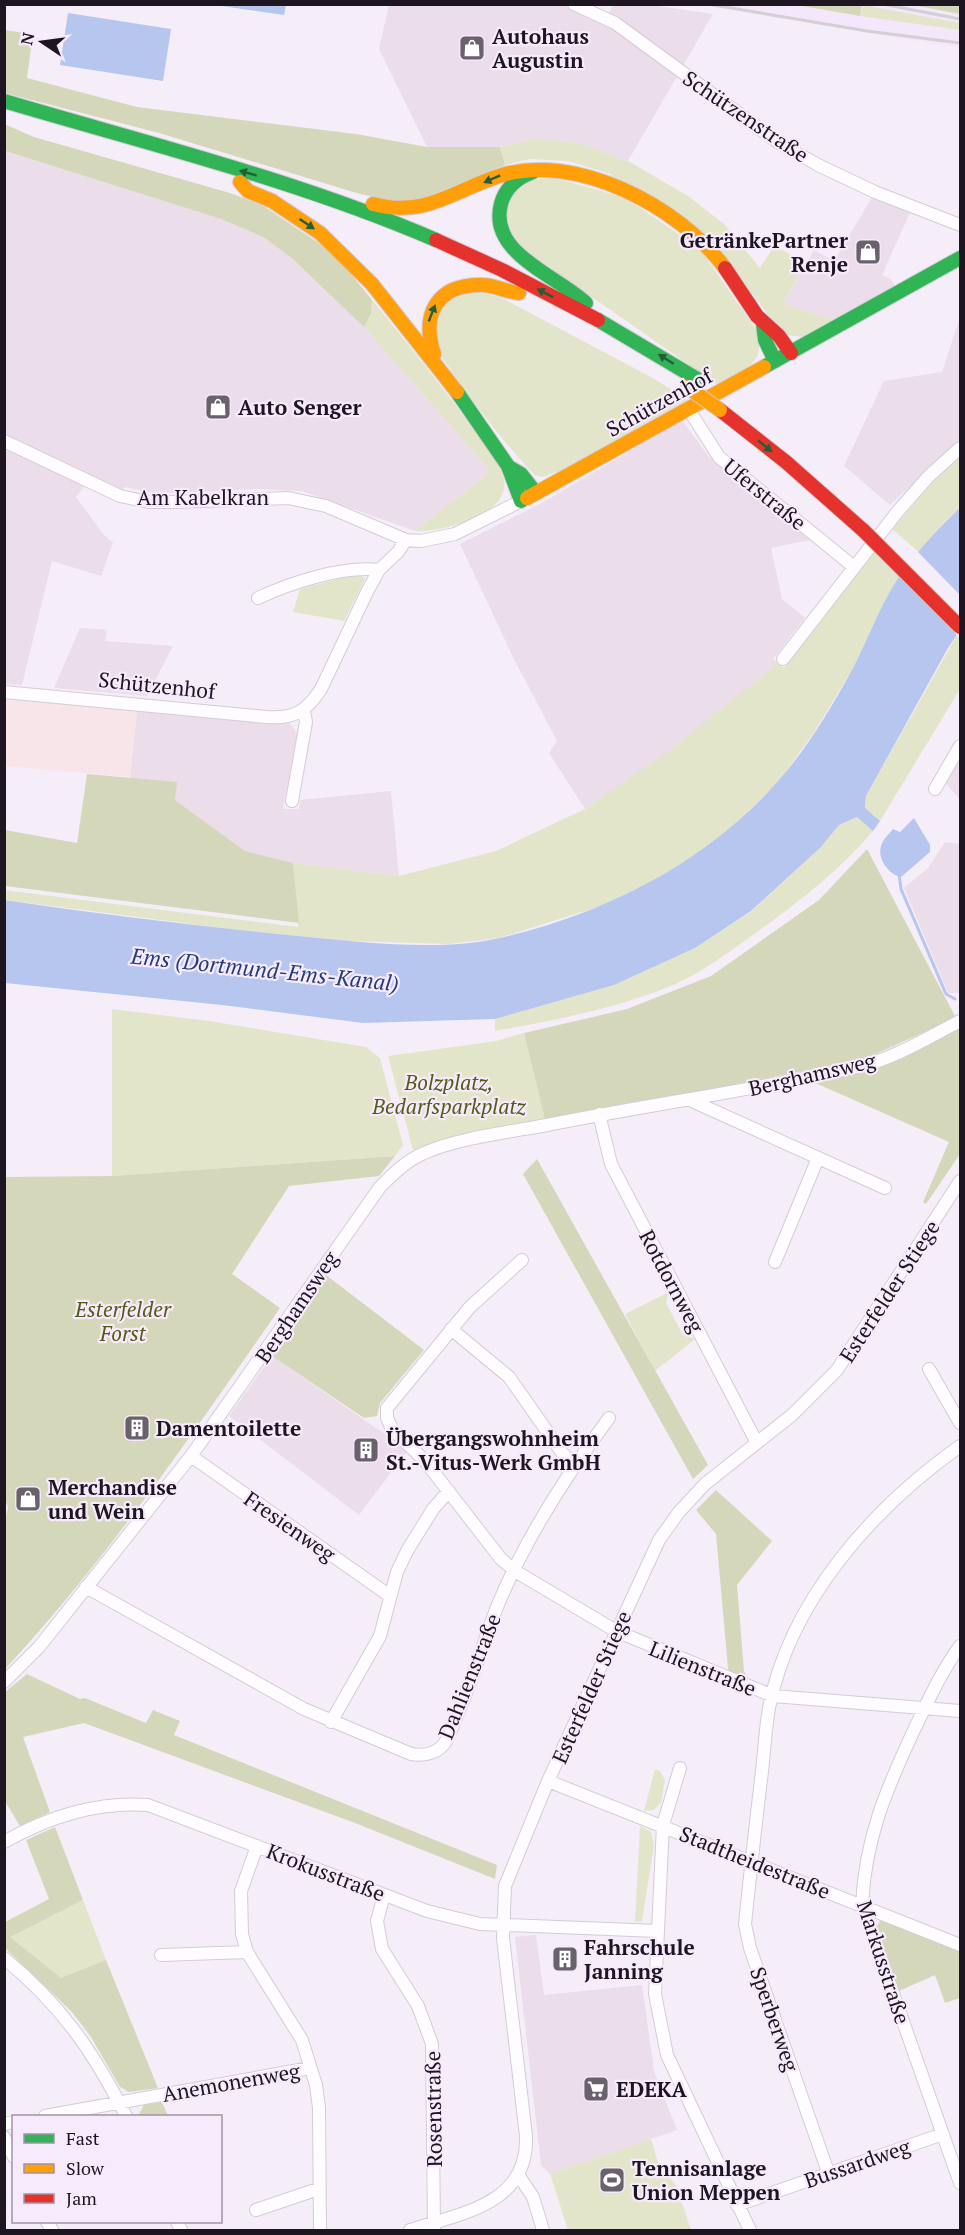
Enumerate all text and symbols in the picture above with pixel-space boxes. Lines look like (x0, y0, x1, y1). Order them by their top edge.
north arrow (12, 12, 72, 72)
place label: Autohaus Augustin (492, 22, 589, 74)
text: N (15, 30, 39, 47)
shop icon: Autohaus Augustin (457, 33, 487, 63)
street label: Schützenstraße (678, 64, 814, 168)
one-way arrow (239, 168, 257, 177)
one-way arrow (482, 174, 500, 184)
one-way arrow (299, 218, 315, 229)
place label: GetränkePartner Renje (680, 226, 848, 278)
shop icon: GetränkePartner Renje (853, 237, 883, 267)
one-way arrow (536, 288, 553, 298)
one-way arrow (427, 304, 437, 322)
one-way arrow (658, 354, 674, 365)
street label: Schützenhof (601, 360, 719, 443)
shop icon: Auto Senger (203, 392, 233, 422)
place label: Auto Senger (238, 393, 362, 421)
one-way arrow (758, 439, 773, 452)
street label: Uferstraße (718, 452, 812, 536)
street label: Am Kabelkran (137, 483, 270, 511)
street label: Schützenhof (97, 665, 219, 705)
water label: Ems (Dortmund-Ems-Kanal) (129, 940, 400, 997)
street label: Berghamsweg (746, 1046, 879, 1102)
park label: Bolzplatz, Bedarfsparkplatz (371, 1068, 526, 1120)
street label: Esterfelder Stiege (833, 1214, 945, 1368)
street label: Rotdornweg (633, 1225, 711, 1338)
street label: Berghamsweg (248, 1245, 344, 1368)
park label: Esterfelder Forst (74, 1295, 172, 1347)
building icon: Damentoilette (122, 1413, 152, 1443)
place label: Damentoilette (156, 1414, 301, 1442)
place label: Übergangswohnheim St.-Vitus-Werk GmbH (386, 1424, 601, 1476)
building icon: Übergangswohnheim St.-Vitus-Werk GmbH (351, 1435, 381, 1465)
place label: Merchandise und Wein (48, 1473, 177, 1525)
shop icon: Merchandise und Wein (13, 1484, 43, 1514)
street label: Fresienweg (239, 1484, 342, 1568)
street label: Esterfelder Stiege (545, 1606, 637, 1768)
street label: Dahlienstraße (431, 1609, 507, 1743)
street label: Lilienstraße (645, 1634, 761, 1702)
street label: Stadtheidestraße (676, 1819, 834, 1905)
street label: Krokusstraße (263, 1837, 389, 1907)
street label: Markusstraße (851, 1897, 917, 2027)
place label: Fahrschule Janning (584, 1933, 695, 1985)
building icon: Fahrschule Janning (550, 1944, 580, 1974)
street label: Sperberweg (744, 1963, 806, 2076)
street label: Rosenstraße (418, 2051, 448, 2167)
street label: Anemonenweg (160, 2056, 303, 2108)
supermarket icon: EDEKA (581, 2074, 611, 2104)
place label: EDEKA (616, 2075, 687, 2103)
legend (12, 2115, 222, 2223)
text: Fast (66, 2126, 100, 2150)
street label: Bussardweg (800, 2132, 915, 2194)
place label: Tennisanlage Union Meppen (632, 2154, 781, 2206)
text: Slow (66, 2156, 105, 2180)
sports icon: Tennisanlage Union Meppen (597, 2165, 627, 2195)
text: Jam (66, 2186, 97, 2210)

